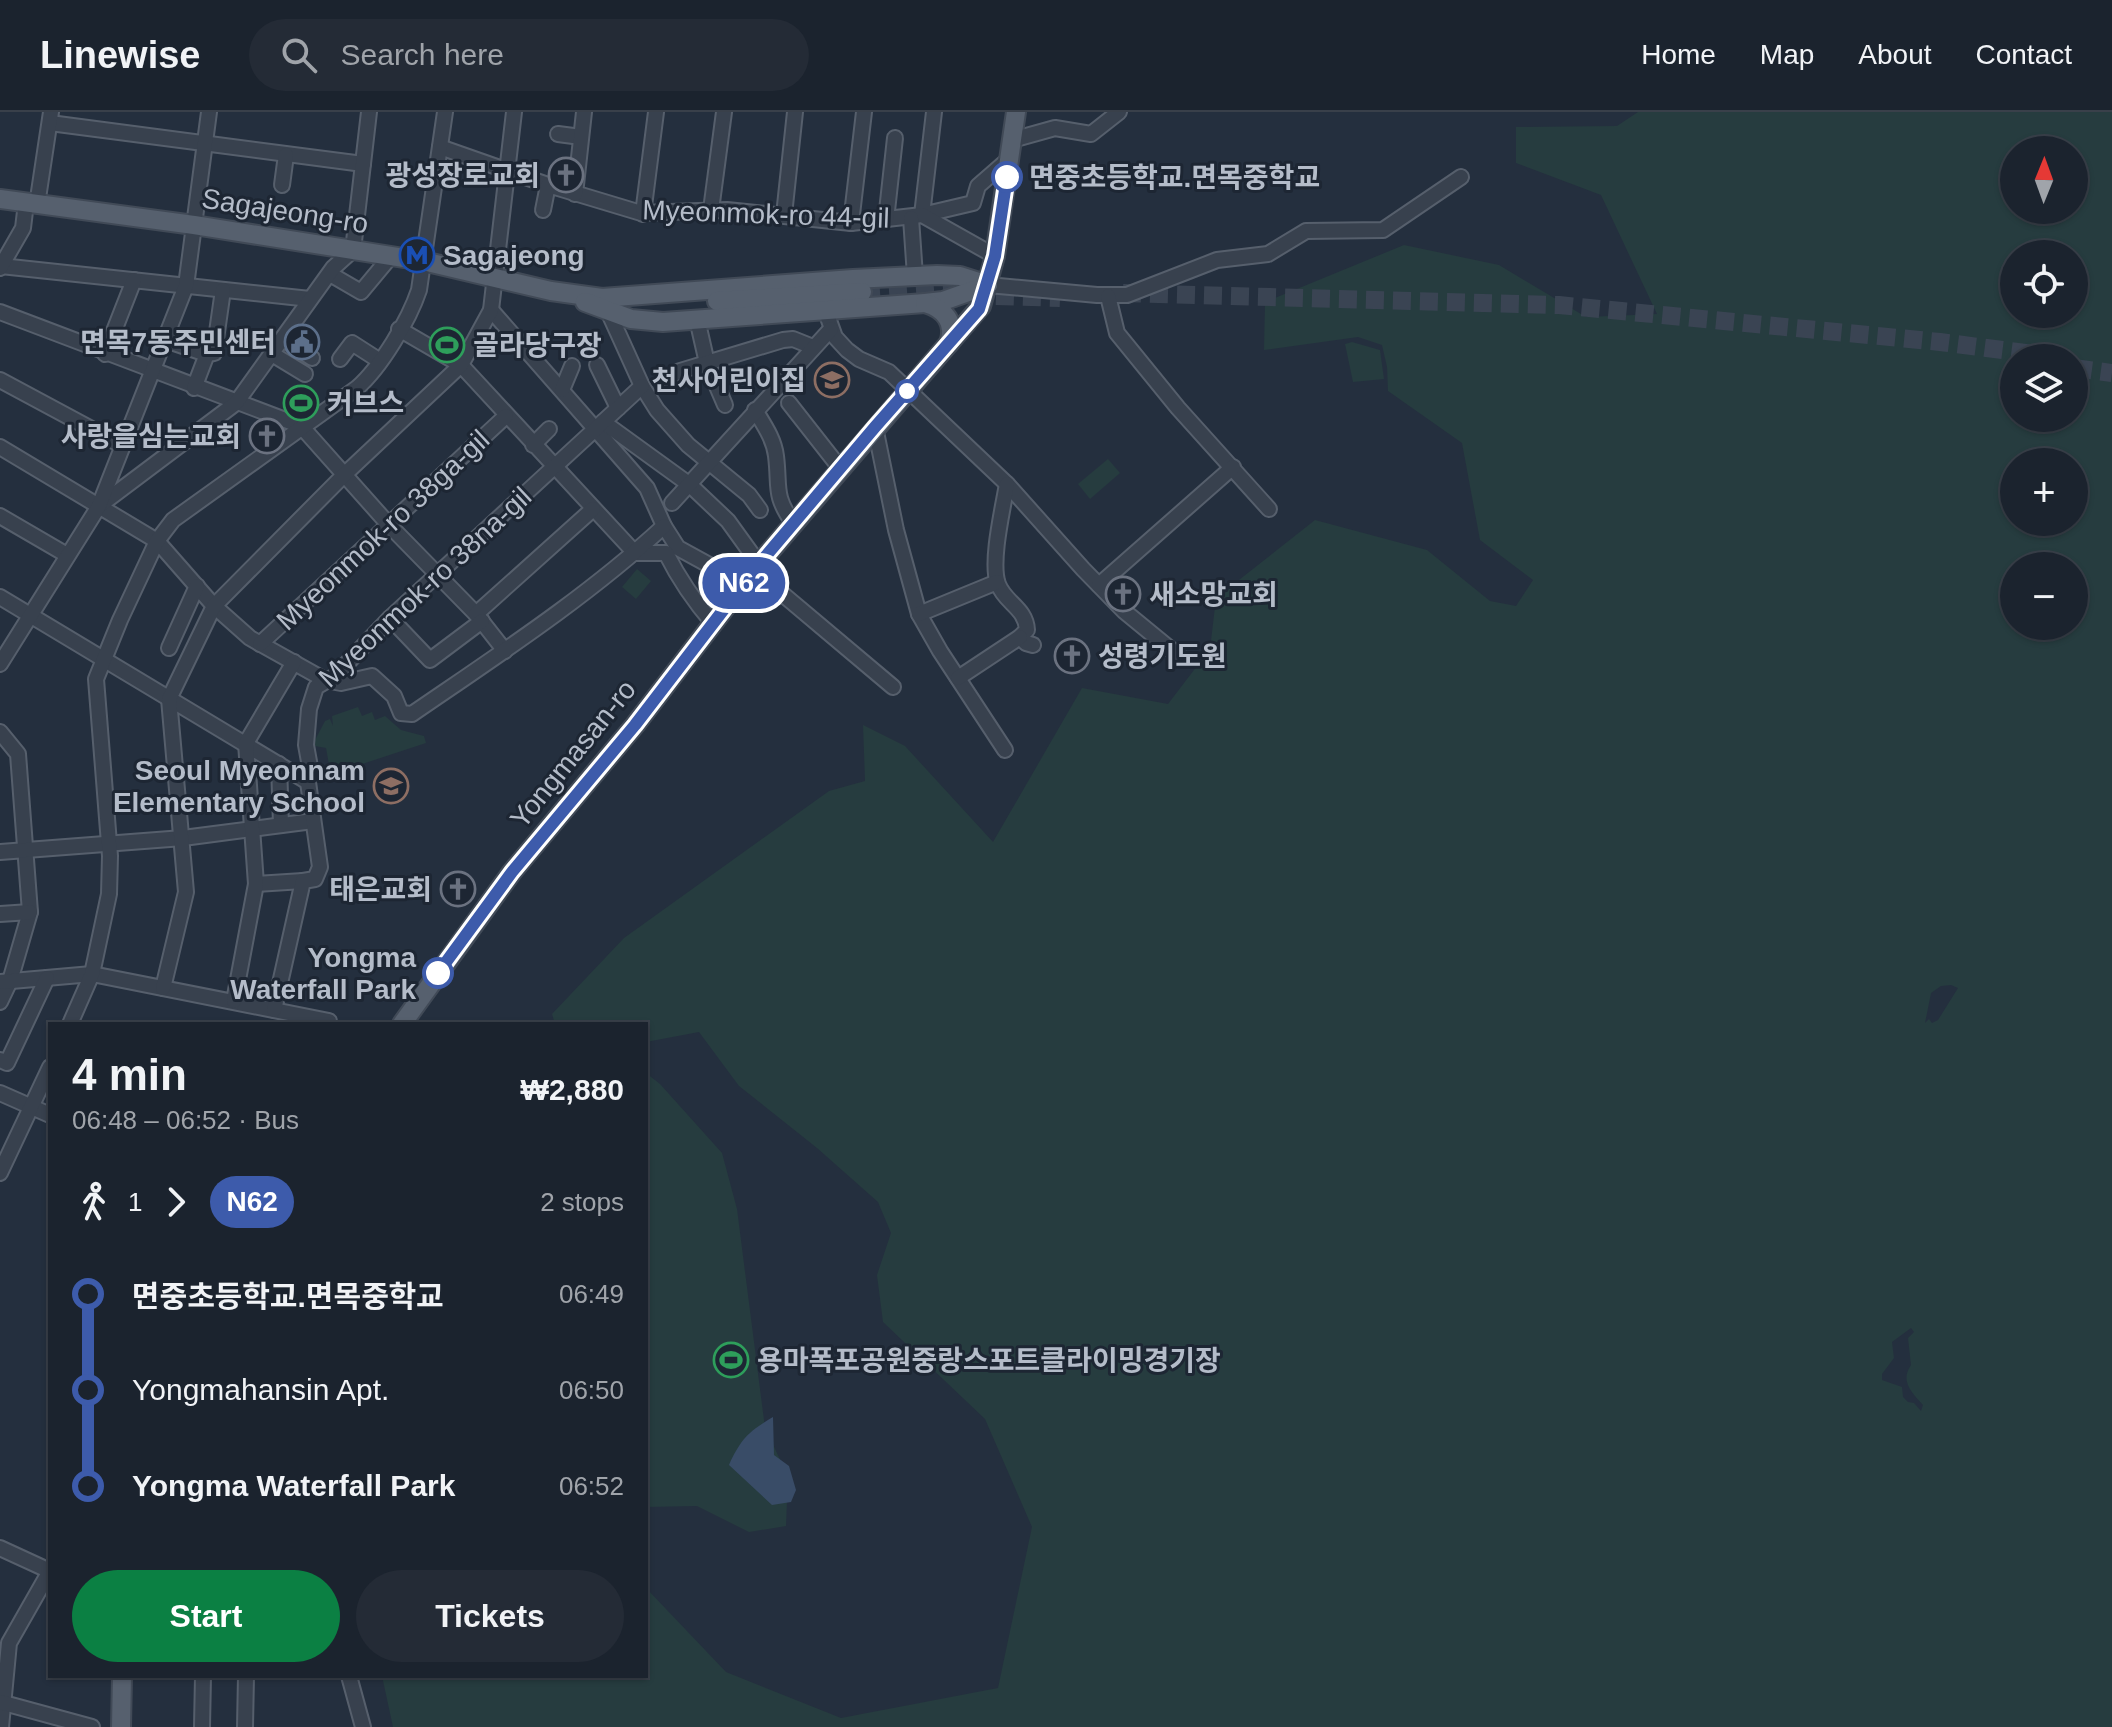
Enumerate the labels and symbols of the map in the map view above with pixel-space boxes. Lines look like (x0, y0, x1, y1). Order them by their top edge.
north arrow (2000, 136, 2088, 224)
church icon: 광성장로교회 (547, 156, 585, 194)
place label: 광성장로교회 (385, 160, 540, 191)
marker: 면중초등학교.면목중학교 (992, 162, 1022, 192)
place label: 면중초등학교.면목중학교 (1029, 162, 1320, 193)
street label: Sagajeong-ro (200, 183, 370, 239)
street label: Myeonmok-ro 44-gil (642, 194, 890, 234)
metro station icon: Sagajeong (398, 236, 436, 274)
place label: Sagajeong (443, 240, 585, 271)
public building icon: 면목7동주민센터 (283, 323, 321, 361)
sports icon: 골라당구장 (428, 326, 466, 364)
place label: 면목7동주민센터 (80, 327, 276, 358)
place label: 골라당구장 (473, 330, 602, 361)
school or university icon: 천사어린이집 (813, 361, 851, 399)
place label: 천사어린이집 (651, 365, 806, 396)
unlabelled marker (896, 380, 918, 402)
sports icon: 커브스 (282, 384, 320, 422)
place label: 커브스 (327, 388, 404, 419)
church icon: 사랑을심는교회 (248, 417, 286, 455)
place label: 사랑을심는교회 (61, 421, 241, 452)
street label: Myeonmok-ro 38ga-gil (271, 424, 495, 636)
street label: Myeonmok-ro 38na-gil (313, 481, 537, 693)
line badge: N62 (698, 557, 790, 609)
church icon: 새소망교회 (1104, 575, 1142, 613)
place label: 새소망교회 (1149, 579, 1278, 610)
church icon: 성령기도원 (1053, 637, 1091, 675)
place label: 성령기도원 (1098, 641, 1227, 672)
street label: Yongmasan-ro (504, 674, 642, 834)
place label: Seoul Myeonnam Elementary School (113, 755, 365, 818)
school or university icon: Seoul Myeonnam Elementary School (372, 767, 410, 805)
church icon: 태은교회 (439, 870, 477, 908)
place label: 태은교회 (329, 874, 432, 905)
place label: Yongma Waterfall Park (230, 942, 416, 1005)
marker: Yongma Waterfall Park (423, 958, 453, 988)
sports icon: 용마폭포공원중랑스포트클라이밍경기장 (712, 1341, 750, 1379)
place label: 용마폭포공원중랑스포트클라이밍경기장 (757, 1345, 1221, 1376)

